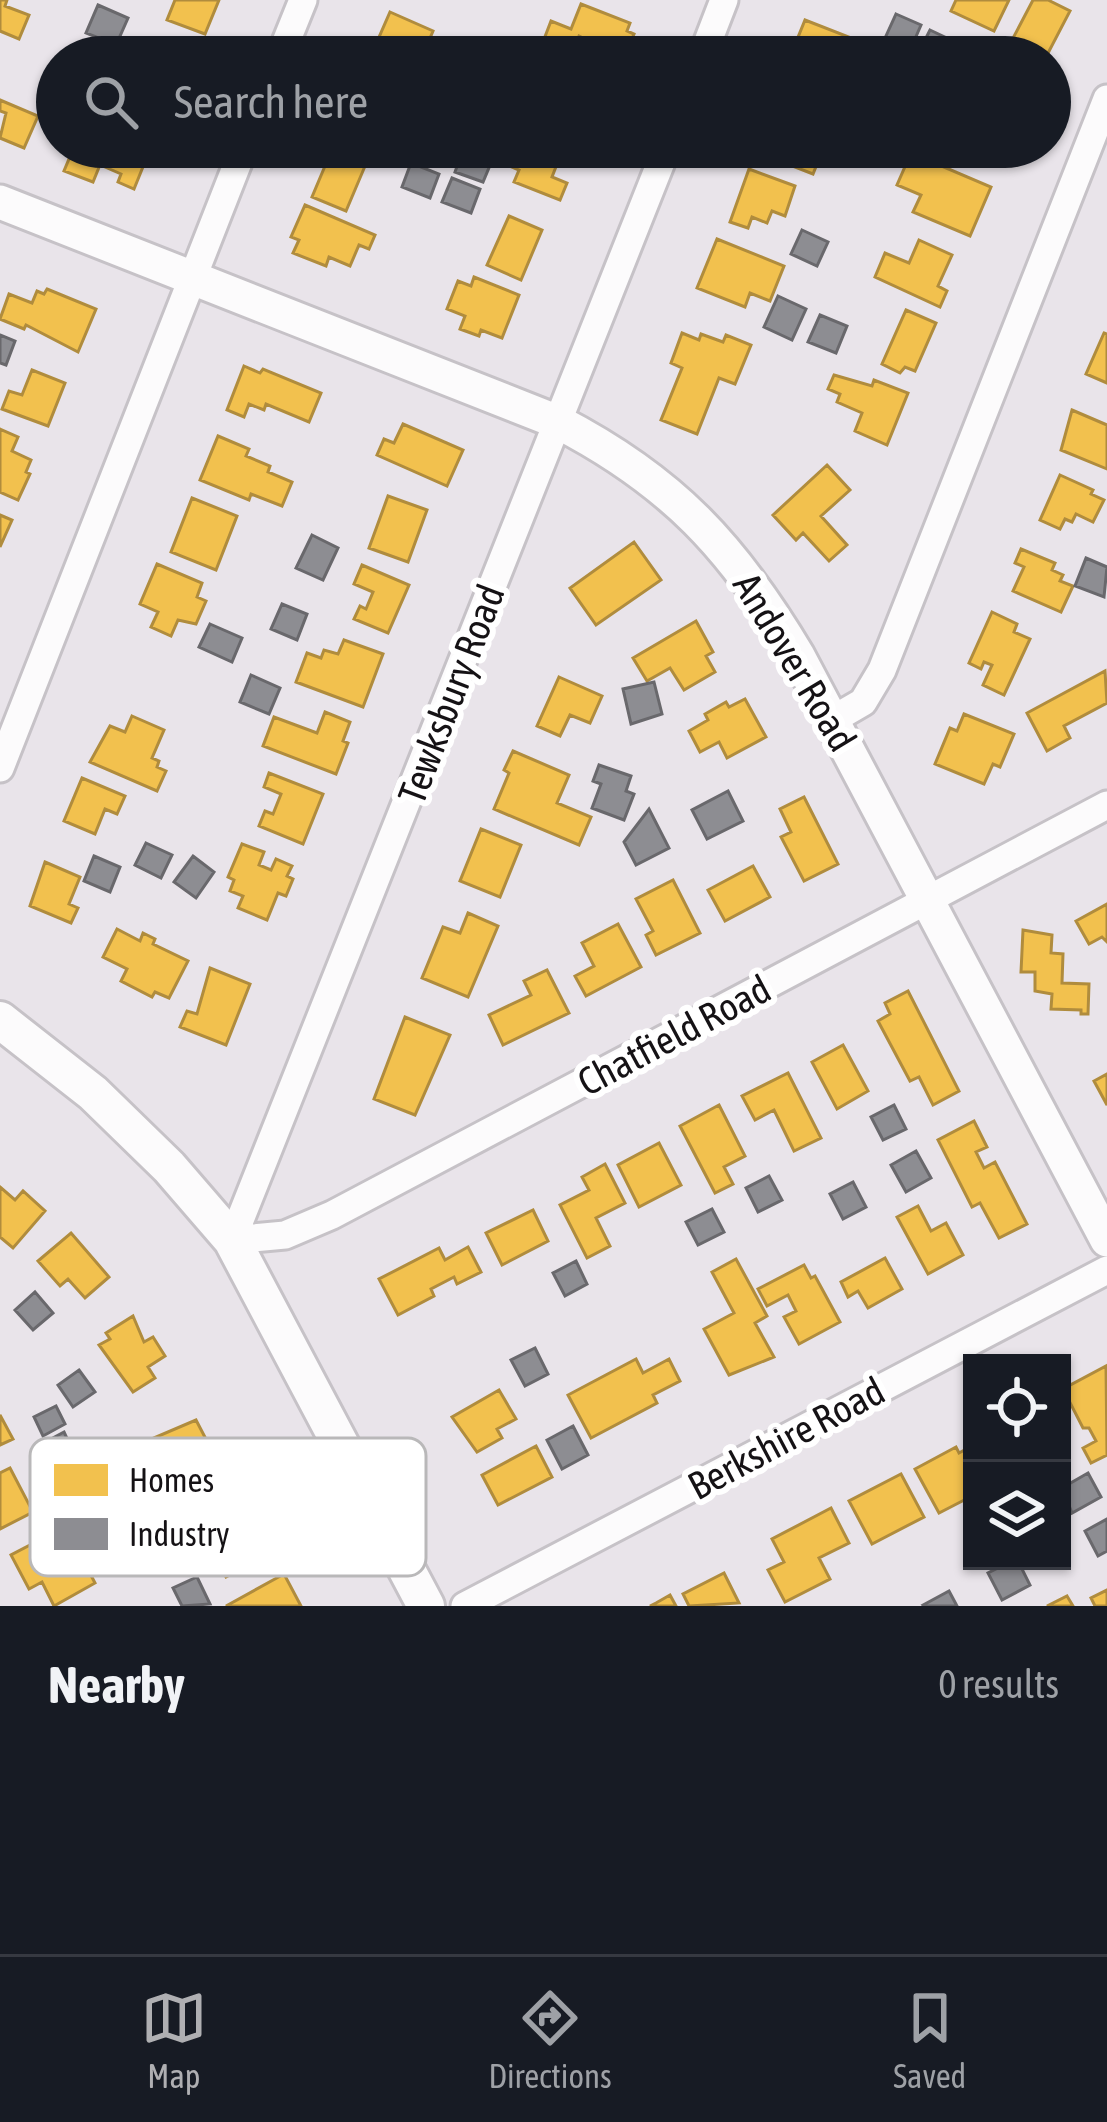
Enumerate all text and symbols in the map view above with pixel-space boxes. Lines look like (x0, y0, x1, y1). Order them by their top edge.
search box (36, 36, 1071, 168)
icon: search (78, 69, 144, 135)
text: Search here (174, 76, 368, 128)
street label: Andover Road (725, 565, 865, 759)
street label: Tewksbury Road (389, 578, 513, 810)
street label: Chatfield Road (570, 966, 778, 1104)
map controls (963, 1354, 1071, 1570)
button: locate (963, 1354, 1071, 1462)
street label: Berkshire Road (681, 1368, 891, 1508)
legend (30, 1438, 426, 1576)
text: Homes (129, 1461, 214, 1499)
button: layers (963, 1462, 1071, 1570)
text: Industry (129, 1515, 230, 1553)
text: Nearby (48, 1655, 185, 1714)
text: 0 results (938, 1662, 1059, 1706)
tab: Map (141, 1985, 207, 2095)
tab: Directions (488, 1985, 612, 2095)
tab: Saved (893, 1985, 966, 2095)

